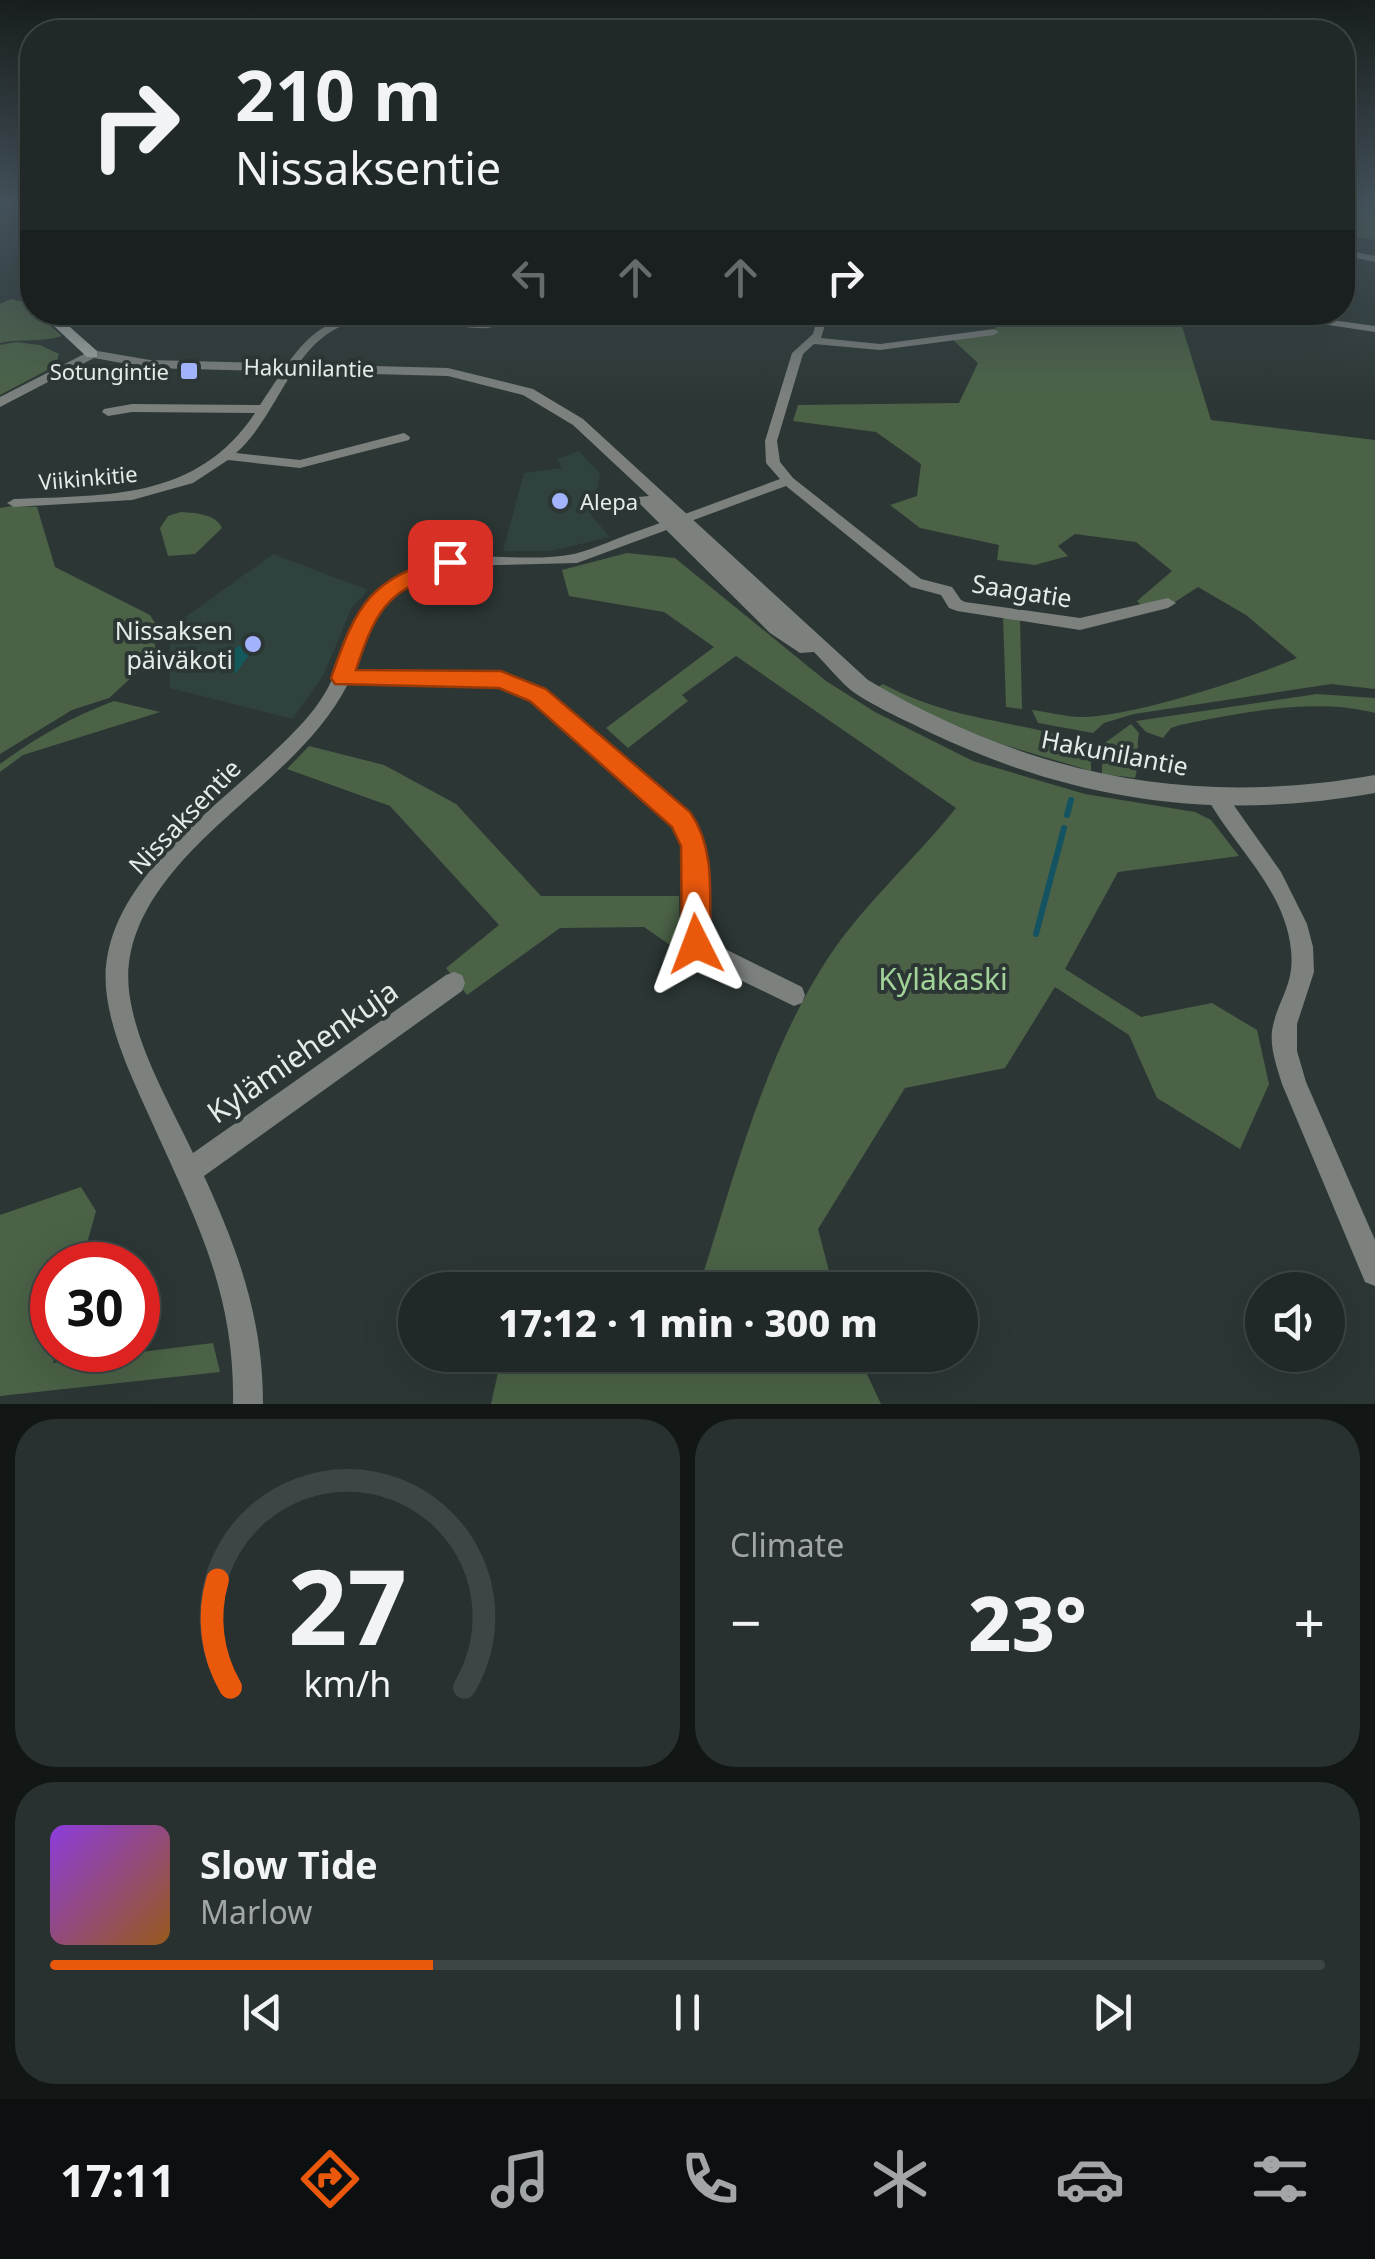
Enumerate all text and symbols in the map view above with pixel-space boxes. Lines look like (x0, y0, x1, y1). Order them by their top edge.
text: 210 m (235, 46, 442, 142)
icon: right (70, 60, 200, 190)
text: Nissaksentie (235, 137, 501, 198)
icon: left (503, 250, 558, 305)
icon: ahead (608, 250, 663, 305)
icon: ahead (713, 250, 768, 305)
icon: right (818, 250, 873, 305)
street label: Hakunilantie (243, 351, 375, 383)
place label: Sotungintie (50, 356, 169, 386)
marker: Sotungintie (178, 360, 200, 382)
street label: Viikinkitie (37, 458, 139, 496)
place label: Alepa (580, 486, 638, 516)
marker: Alepa (549, 490, 571, 512)
pin (408, 520, 493, 605)
icon: arrive (423, 535, 478, 590)
street label: Saagatie (970, 565, 1074, 615)
place label: Nissaksen päiväkoti (115, 613, 233, 676)
marker: Nissaksen päiväkoti (242, 633, 264, 655)
street label: Hakunilantie (1039, 721, 1191, 783)
street label: Nissaksentie (120, 751, 248, 881)
position arrow (644, 892, 748, 996)
park label: Kyläkaski (878, 958, 1008, 999)
street label: Kylämiehenkuja (198, 970, 406, 1132)
speed limit sign: 30 (30, 1242, 160, 1372)
map controls (1245, 1272, 1345, 1372)
button: sound (1245, 1272, 1345, 1372)
text: 17:12 · 1 min · 300 m (498, 1296, 878, 1348)
text: Climate (730, 1523, 844, 1566)
text: 27 (288, 1534, 407, 1675)
text: 23° (968, 1571, 1087, 1673)
text: − (730, 1584, 761, 1659)
text: + (1294, 1584, 1325, 1659)
text: km/h (304, 1659, 391, 1707)
text: Slow Tide (200, 1838, 378, 1890)
text: Marlow (200, 1890, 312, 1933)
icon: previous (235, 1985, 290, 2040)
icon: pause (660, 1985, 715, 2040)
icon: next (1085, 1985, 1140, 2040)
icon: directions (295, 2144, 365, 2214)
icon: music (485, 2144, 555, 2214)
icon: phone (675, 2144, 745, 2214)
icon: climate (865, 2144, 935, 2214)
icon: car (1055, 2144, 1125, 2214)
icon: filters (1245, 2144, 1315, 2214)
text: 17:11 (60, 2149, 176, 2210)

